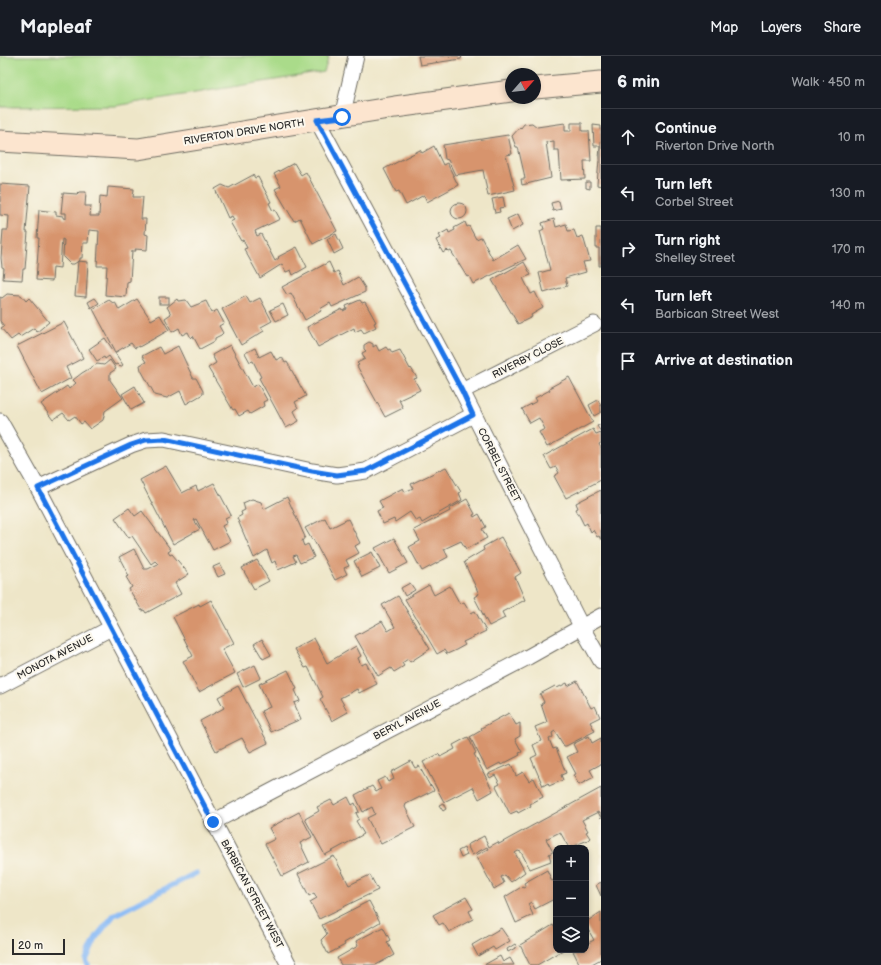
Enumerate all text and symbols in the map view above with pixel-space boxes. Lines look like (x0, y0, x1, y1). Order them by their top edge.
text: Mapleaf (20, 16, 92, 39)
text: Map (710, 19, 738, 36)
text: Layers (760, 19, 802, 36)
text: Share (824, 19, 861, 36)
north arrow (505, 68, 541, 104)
text: 6 min (617, 72, 660, 92)
text: Walk · 450 m (791, 74, 865, 90)
route start (333, 108, 351, 126)
street label: RIVERTON DRIVE NORTH (183, 117, 305, 147)
text: Continue (655, 119, 717, 138)
icon: ahead (617, 126, 639, 148)
text: 10 m (838, 129, 865, 145)
text: Riverton Drive North (655, 138, 775, 154)
text: Turn left (655, 175, 712, 194)
icon: left (617, 182, 639, 204)
text: 130 m (830, 185, 865, 201)
text: Corbel Street (655, 194, 733, 210)
text: Turn right (655, 231, 720, 250)
icon: right (617, 238, 639, 260)
text: 170 m (832, 241, 865, 257)
text: Shelley Street (655, 250, 735, 266)
text: Turn left (655, 287, 712, 306)
icon: left (617, 294, 639, 316)
text: 140 m (830, 297, 865, 313)
text: Barbican Street West (655, 306, 779, 322)
street label: RIVERBY CLOSE (490, 335, 566, 381)
icon: arrive (617, 350, 639, 372)
text: Arrive at destination (655, 351, 793, 370)
street label: CORBEL STREET (475, 426, 523, 504)
street label: MONOTA AVENUE (15, 632, 95, 682)
street label: BERYL AVENUE (371, 697, 443, 743)
route end (204, 813, 222, 831)
street label: BARBICAN STREET WEST (218, 838, 286, 950)
map controls (553, 845, 589, 953)
button: + (553, 845, 589, 881)
button: − (553, 881, 589, 917)
button: layers (553, 917, 589, 953)
scale bar (12, 937, 65, 956)
text: 20 m (18, 939, 43, 952)

